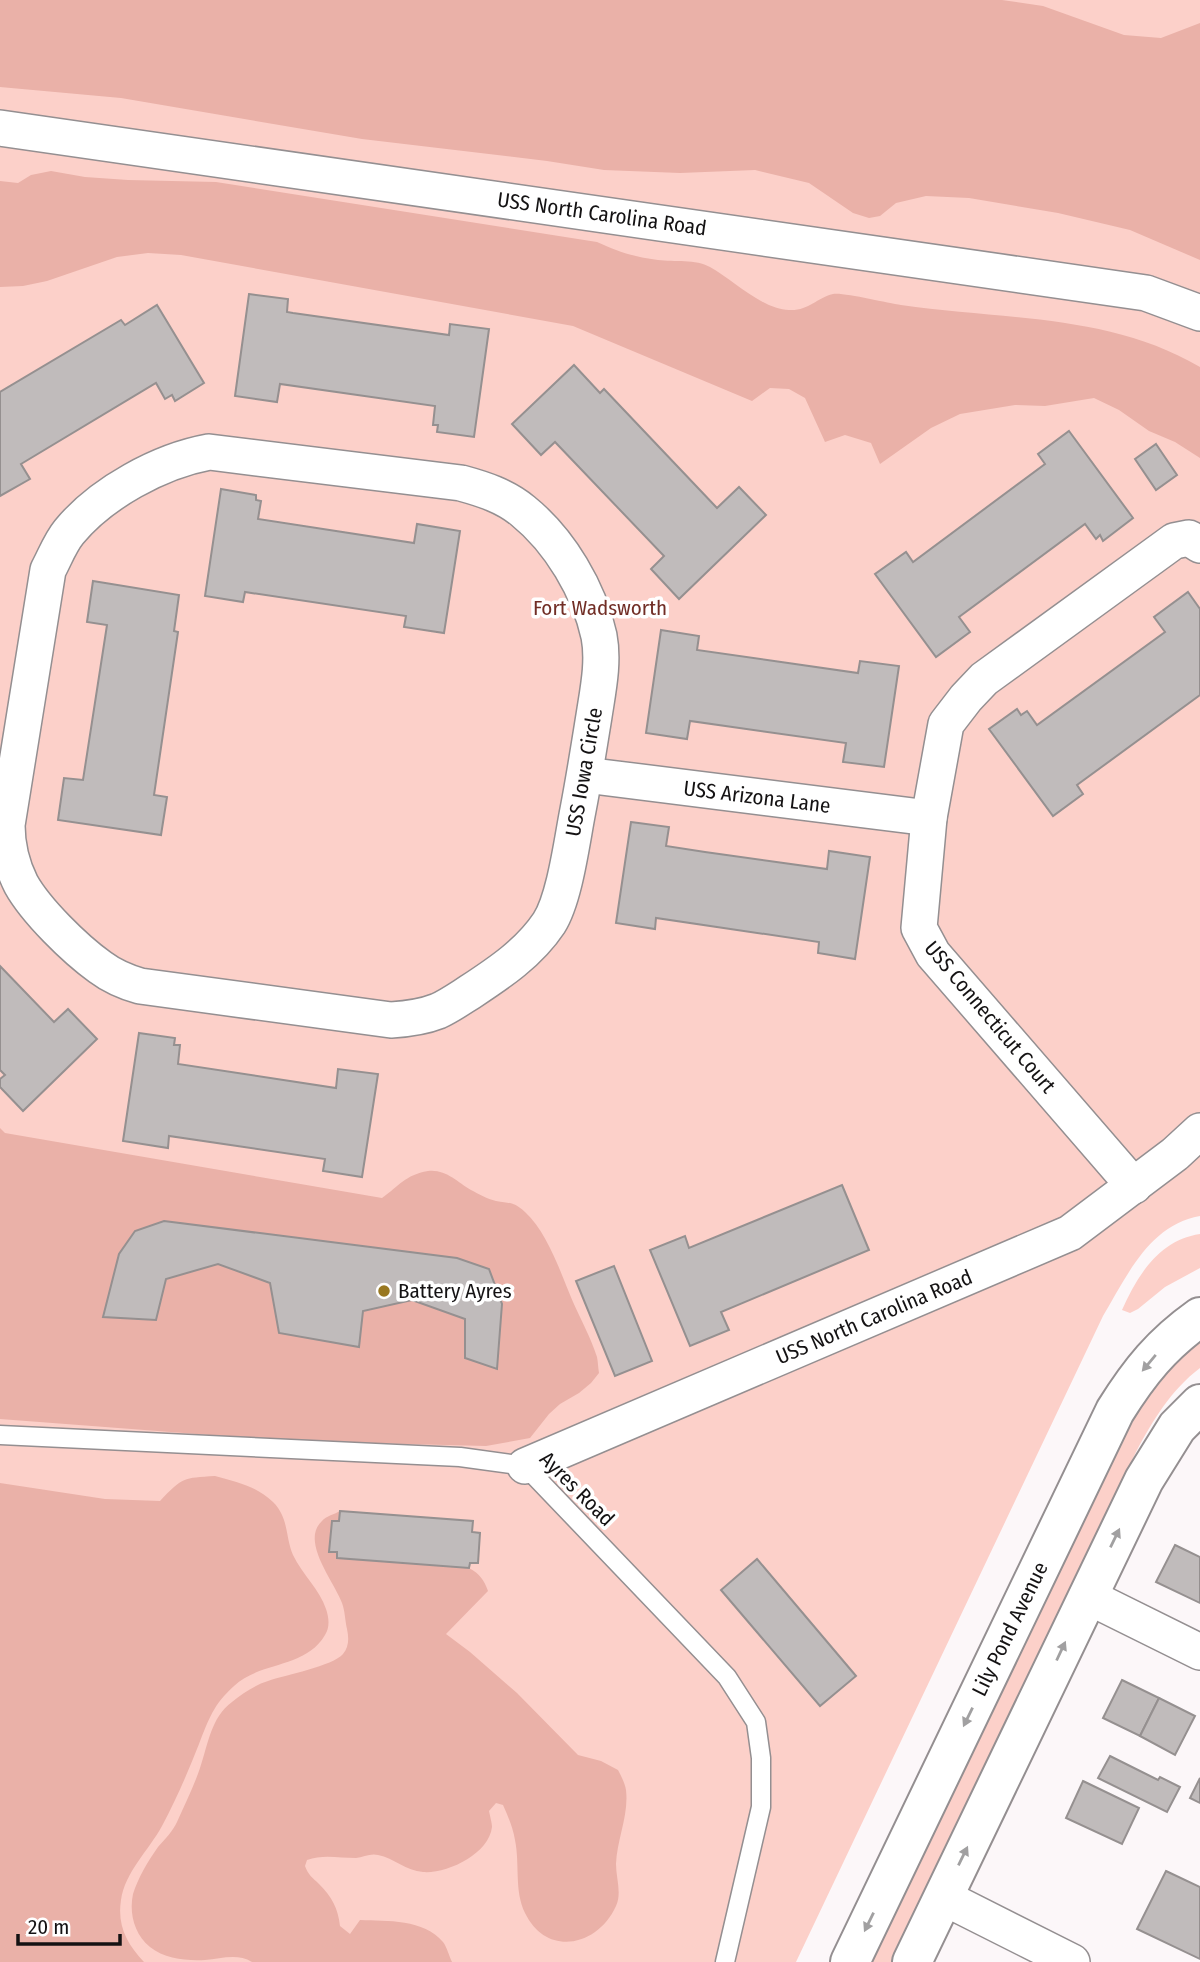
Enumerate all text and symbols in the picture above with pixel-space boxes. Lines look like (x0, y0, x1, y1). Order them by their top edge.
street label: USS North Carolina Road (496, 186, 708, 242)
park label: Fort Wadsworth (533, 595, 667, 621)
street label: USS Iowa Circle (560, 705, 608, 839)
street label: USS Arizona Lane (682, 775, 832, 819)
street label: USS Connecticut Court (919, 936, 1061, 1099)
street label: USS North Carolina Road (772, 1264, 976, 1370)
place label: Battery Ayres (398, 1278, 512, 1304)
marker: Battery Ayres (376, 1283, 392, 1299)
one-way arrow (1142, 1353, 1157, 1371)
street label: Ayres Road (534, 1446, 620, 1532)
one-way arrow (1110, 1528, 1121, 1548)
street label: Lily Pond Avenue (966, 1558, 1054, 1700)
one-way arrow (1055, 1641, 1067, 1661)
one-way arrow (962, 1707, 974, 1727)
one-way arrow (957, 1846, 969, 1866)
scale bar (18, 1902, 119, 1946)
one-way arrow (864, 1912, 875, 1932)
text: 20 m (28, 1914, 69, 1940)

